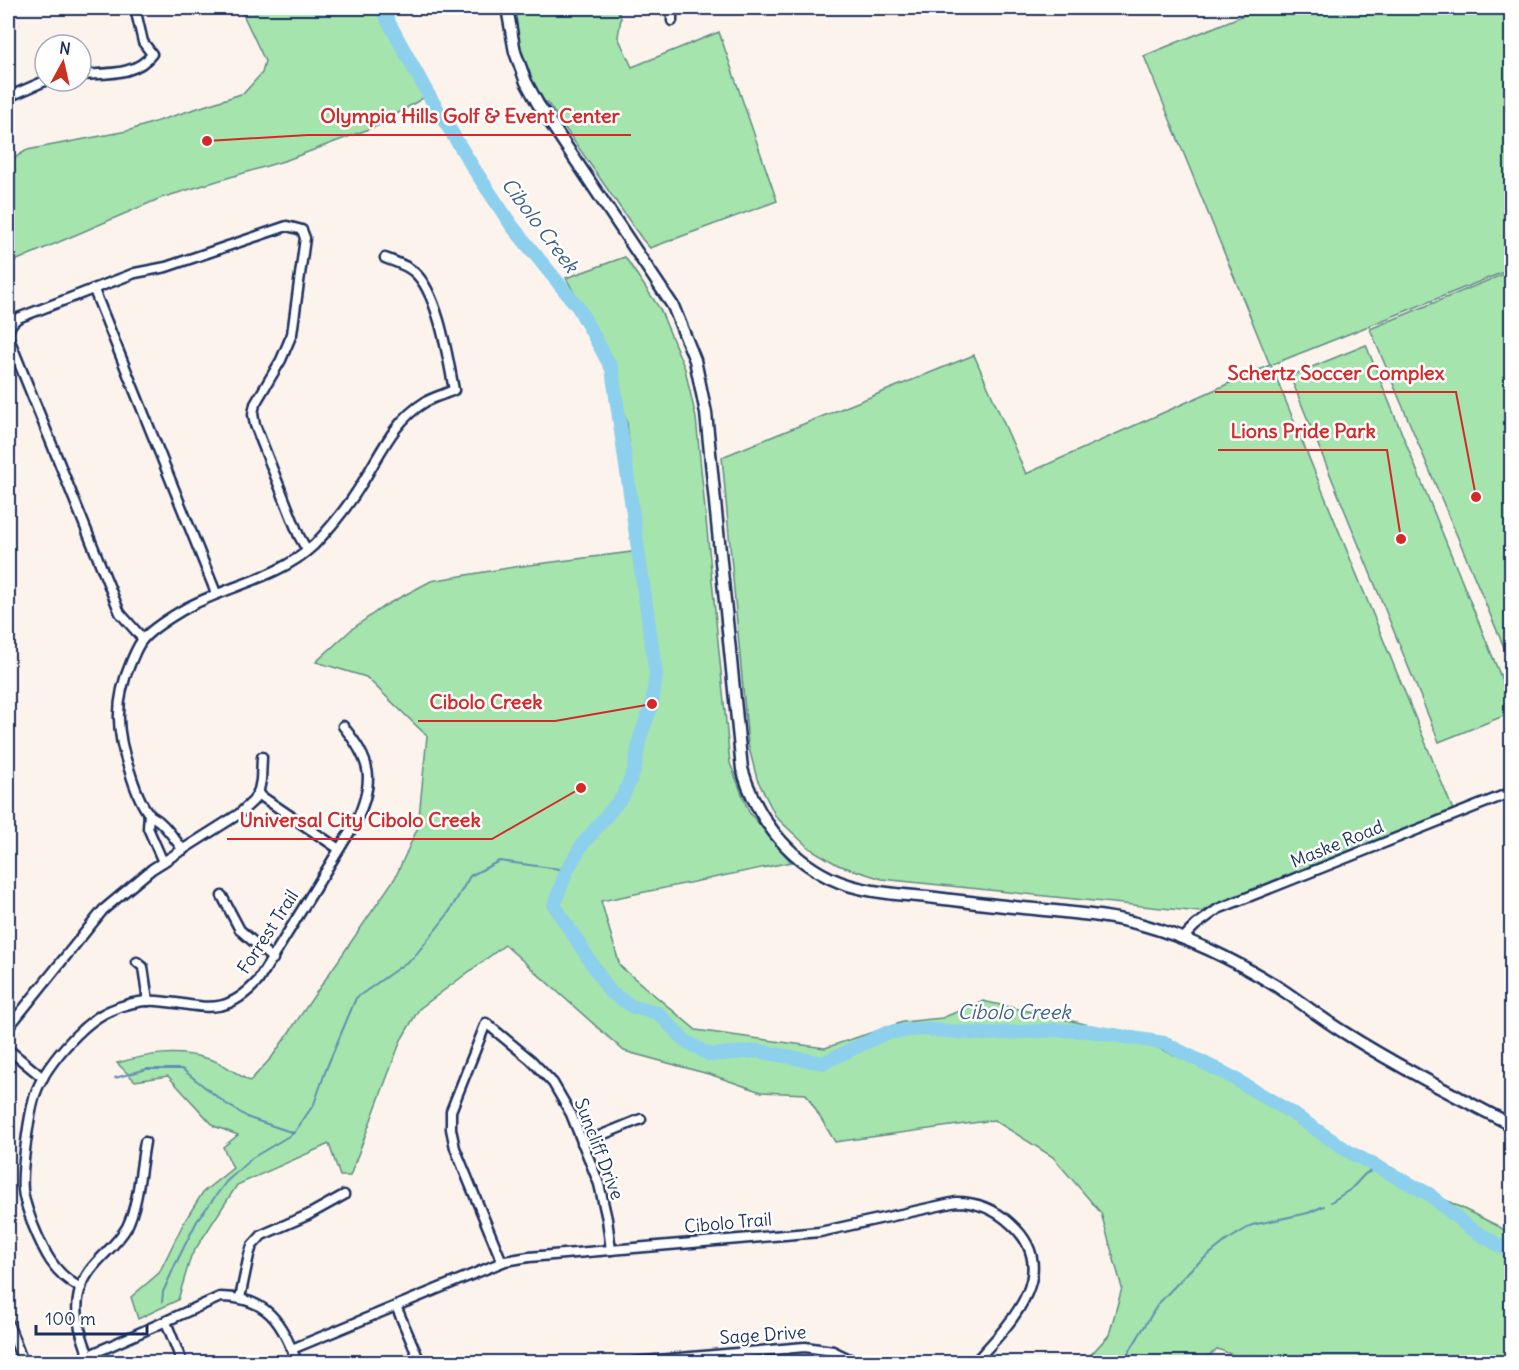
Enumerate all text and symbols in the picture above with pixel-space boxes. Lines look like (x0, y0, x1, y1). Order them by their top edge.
north arrow (33, 33, 93, 93)
text: N (58, 37, 72, 59)
callout: Olympia Hills Golf & Event Center (308, 97, 631, 135)
text: Olympia Hills Golf & Event Center (320, 103, 620, 128)
water label: Cibolo Creek (496, 172, 585, 279)
callout: Schertz Soccer Complex (1215, 354, 1456, 392)
text: Schertz Soccer Complex (1228, 360, 1445, 385)
callout: Lions Pride Park (1218, 412, 1387, 450)
text: Lions Pride Park (1230, 418, 1376, 443)
callout: Cibolo Creek (418, 683, 555, 721)
text: Cibolo Creek (430, 689, 542, 714)
callout: Universal City Cibolo Creek (227, 801, 492, 839)
text: Universal City Cibolo Creek (239, 807, 481, 832)
street label: Maske Road (1287, 814, 1387, 873)
street label: Forrest Trail (232, 885, 303, 978)
water label: Cibolo Creek (958, 999, 1072, 1024)
street label: Suncliff Drive (570, 1095, 629, 1203)
street label: Cibolo Trail (683, 1207, 773, 1238)
scale bar (36, 1298, 147, 1336)
text: 100 m (45, 1307, 96, 1330)
street label: Sage Drive (719, 1320, 807, 1349)

